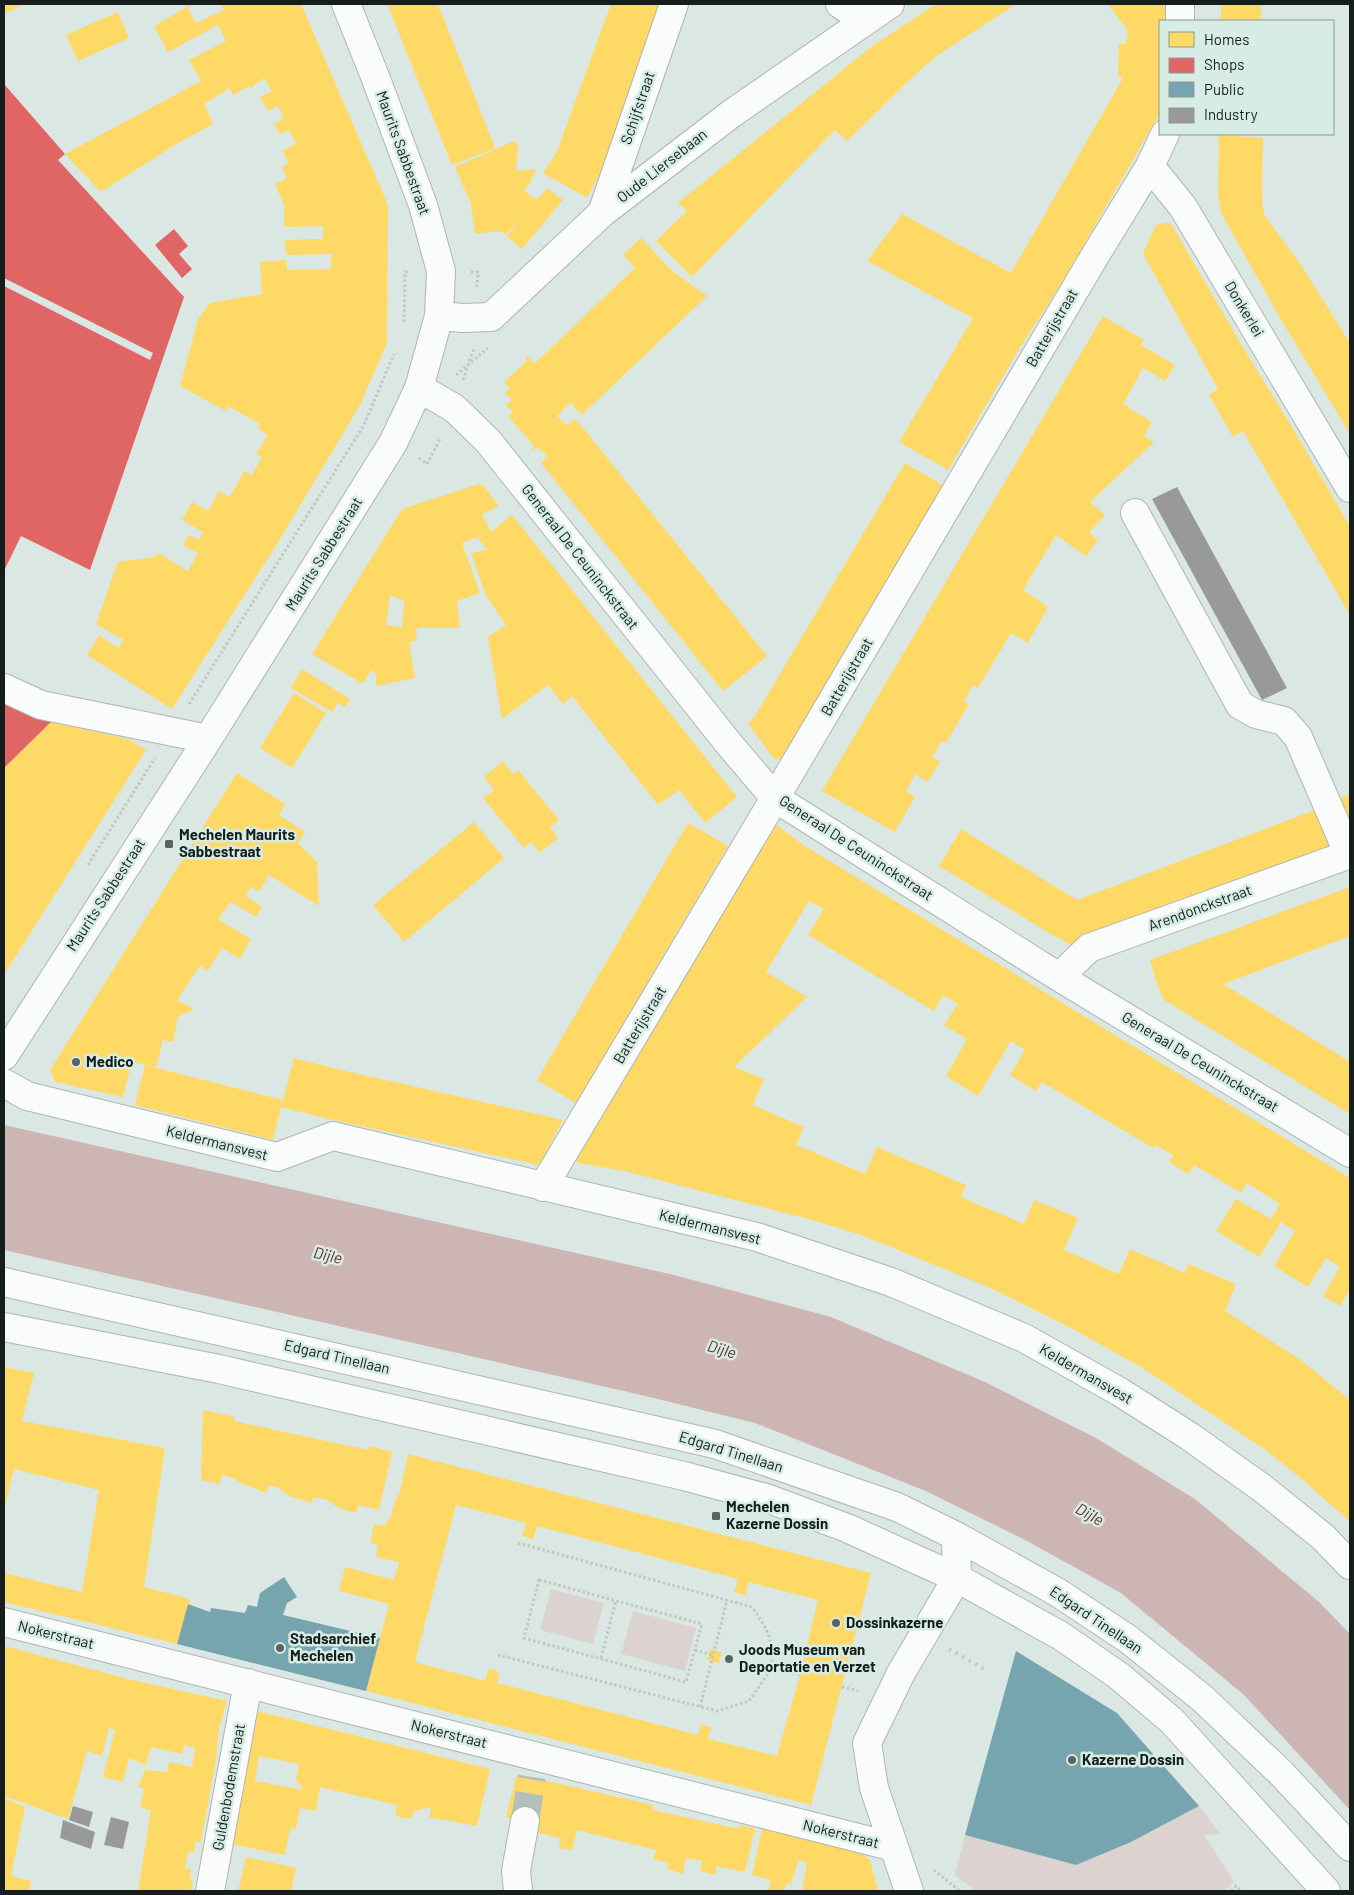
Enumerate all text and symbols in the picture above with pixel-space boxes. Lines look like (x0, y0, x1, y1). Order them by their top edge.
legend (1159, 20, 1334, 135)
text: Homes (1204, 30, 1249, 48)
text: Shops (1204, 55, 1244, 73)
street label: Schijfstraat (616, 69, 658, 147)
text: Public (1204, 80, 1244, 98)
street label: Maurits Sabbestraat (373, 88, 435, 217)
text: Industry (1204, 105, 1258, 123)
street label: Oude Liersebaan (613, 125, 710, 206)
street label: Donkerlei (1221, 277, 1268, 339)
street label: Batterijstraat (1021, 285, 1081, 370)
street label: Generaal De Ceuninckstraat (518, 480, 643, 633)
street label: Maurits Sabbestraat (281, 493, 365, 614)
street label: Batterijstraat (816, 634, 876, 719)
street label: Generaal De Ceuninckstraat (776, 791, 937, 904)
place label: Mechelen Maurits Sabbestraat (179, 825, 295, 860)
street label: Maurits Sabbestraat (62, 835, 148, 954)
marker: Mechelen Maurits Sabbestraat (163, 838, 175, 850)
street label: Arendonckstraat (1145, 880, 1254, 934)
street label: Batterijstraat (609, 982, 669, 1067)
street label: Generaal De Ceuninckstraat (1119, 1007, 1282, 1115)
place label: Medico (86, 1052, 134, 1070)
marker: Medico (70, 1056, 82, 1068)
street label: Keldermansvest (164, 1121, 270, 1163)
street label: Keldermansvest (657, 1205, 763, 1247)
water label: Dijle (312, 1242, 344, 1267)
street label: Edgard Tinellaan (283, 1335, 392, 1377)
water label: Dijle (705, 1335, 739, 1362)
street label: Keldermansvest (1037, 1339, 1136, 1407)
street label: Edgard Tinellaan (677, 1427, 786, 1475)
place label: Mechelen Kazerne Dossin (726, 1497, 828, 1532)
water label: Dijle (1073, 1498, 1108, 1529)
marker: Mechelen Kazerne Dossin (710, 1510, 722, 1522)
street label: Edgard Tinellaan (1047, 1582, 1146, 1657)
place label: Dossinkazerne (846, 1613, 943, 1631)
street label: Nokerstraat (16, 1616, 96, 1652)
marker: Dossinkazerne (830, 1617, 842, 1629)
place label: Stadsarchief Mechelen (290, 1629, 376, 1664)
place label: Joods Museum van Deportatie en Verzet (739, 1640, 876, 1675)
marker: Stadsarchief Mechelen (274, 1642, 286, 1654)
marker: Joods Museum van Deportatie en Verzet (723, 1653, 735, 1665)
street label: Nokerstraat (409, 1715, 489, 1751)
street label: Guldenbodemstraat (208, 1722, 248, 1852)
place label: Kazerne Dossin (1082, 1750, 1184, 1768)
marker: Kazerne Dossin (1066, 1754, 1078, 1766)
street label: Nokerstraat (801, 1815, 881, 1851)

